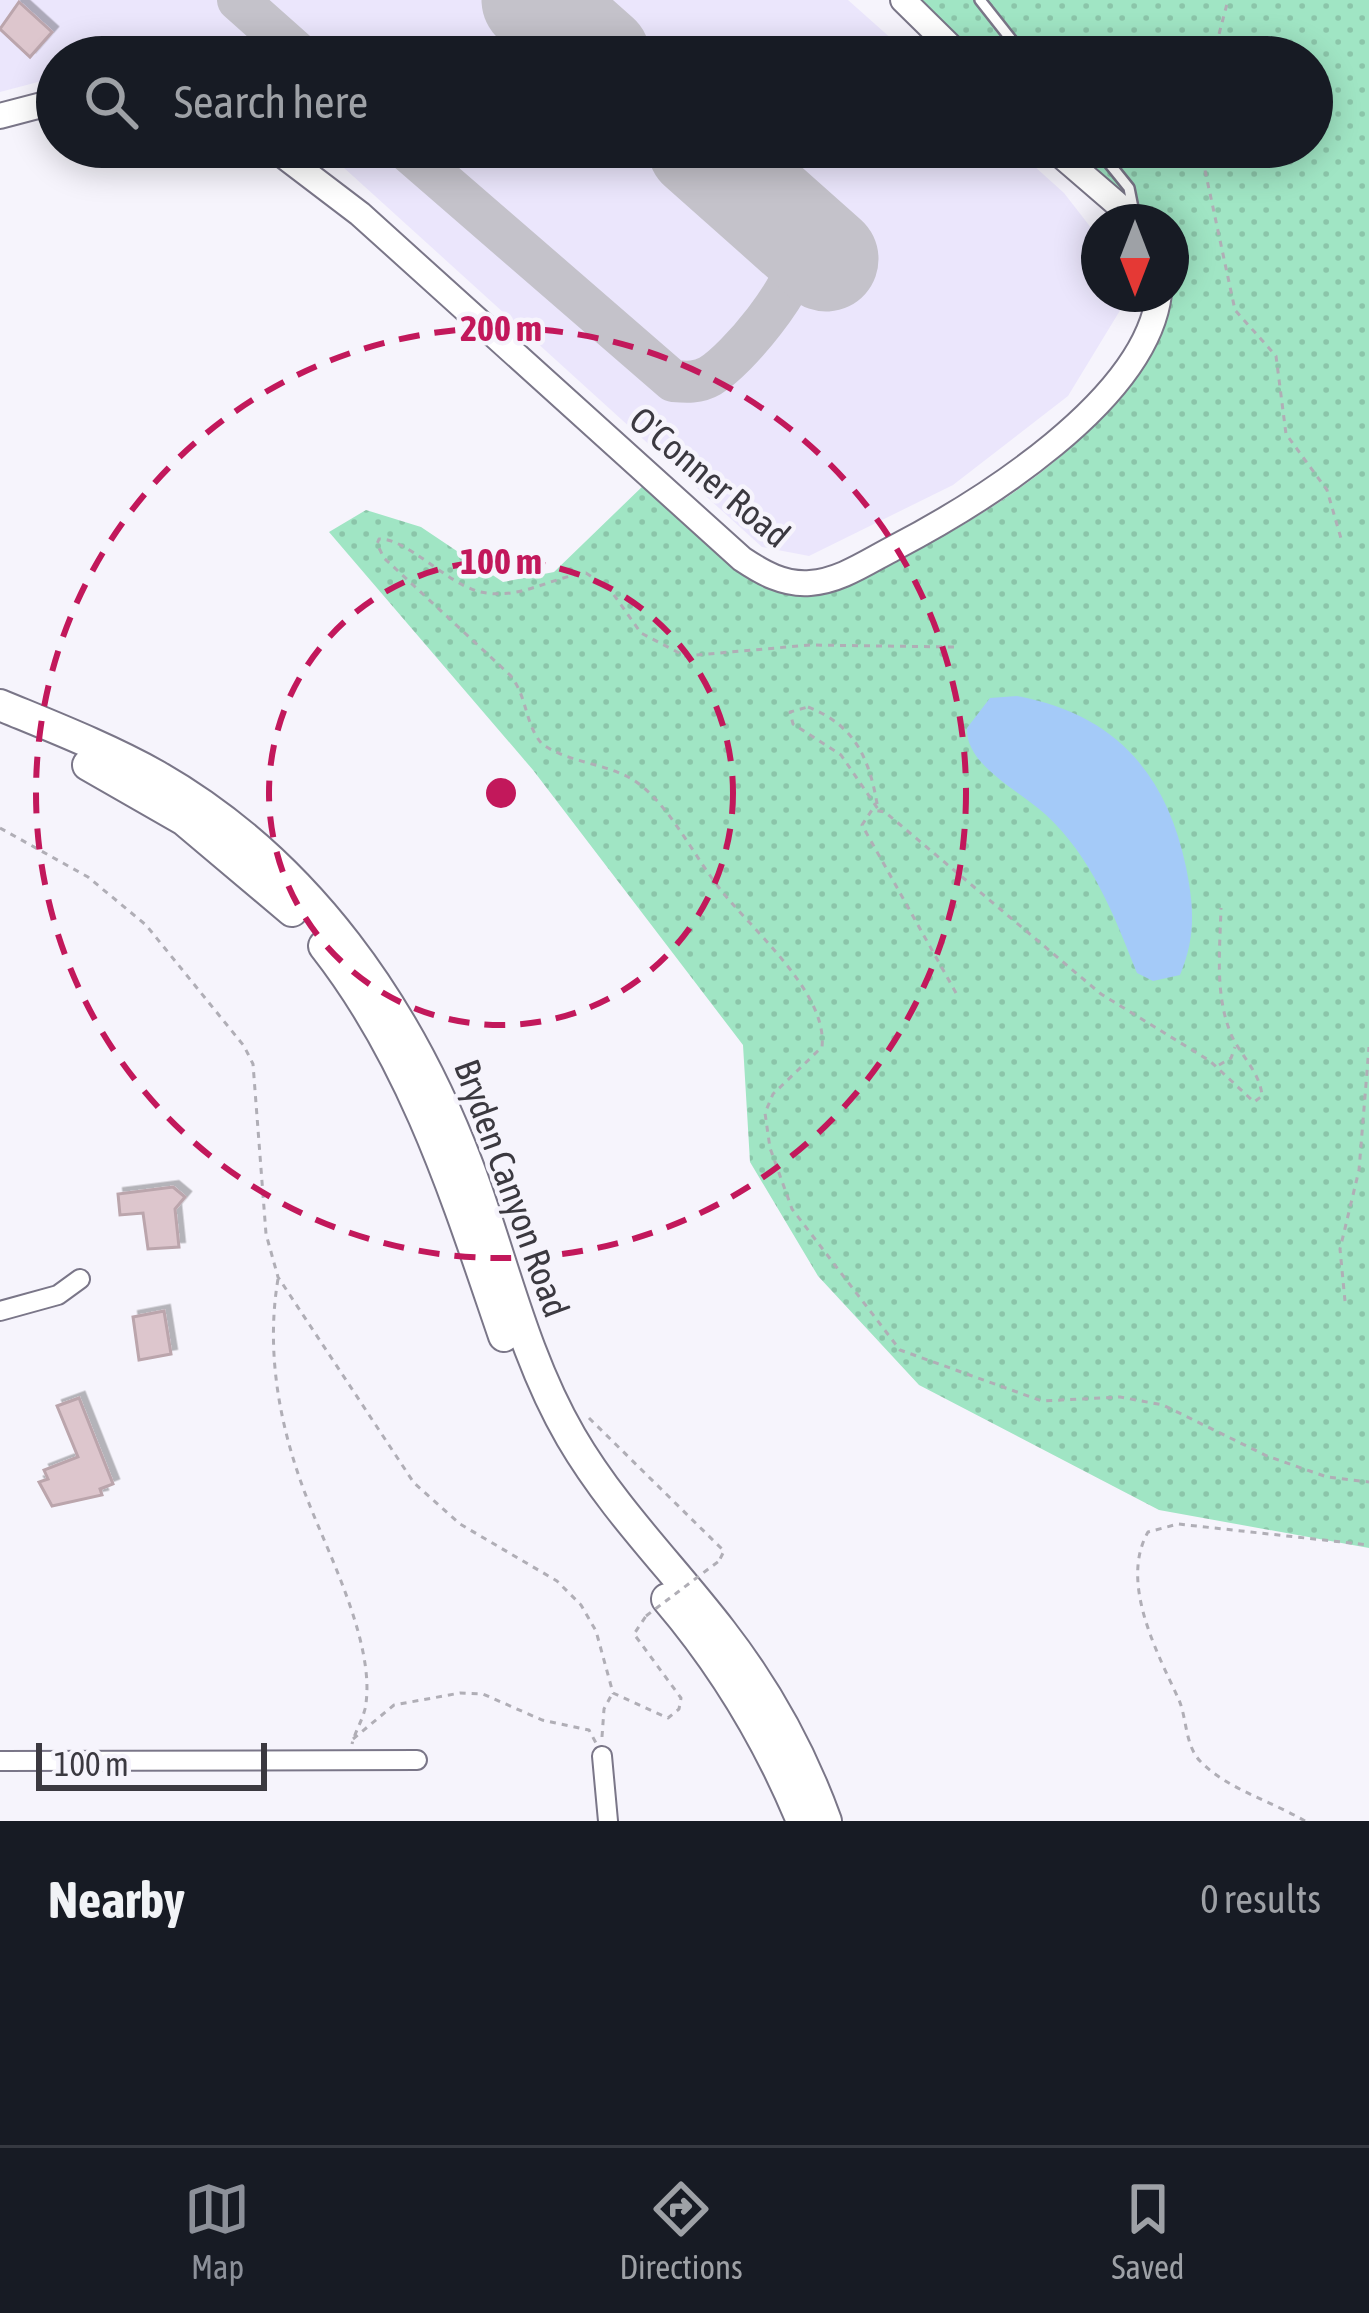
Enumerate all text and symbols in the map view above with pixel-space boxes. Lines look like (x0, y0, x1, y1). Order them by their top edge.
search box (36, 36, 1333, 168)
icon: search (78, 69, 144, 135)
text: Search here (174, 76, 368, 128)
north arrow (1081, 204, 1189, 312)
text: 200 m (460, 307, 542, 349)
street label: O'Conner Road (622, 398, 798, 556)
text: 100 m (460, 540, 542, 582)
centre of rings (480, 772, 522, 814)
street label: Bryden Canyon Road (446, 1054, 578, 1322)
scale bar (36, 1737, 267, 1790)
text: 100 m (54, 1745, 129, 1783)
text: Nearby (48, 1870, 185, 1929)
text: 0 results (1200, 1877, 1321, 1921)
tab: Map (184, 2176, 250, 2286)
tab: Directions (619, 2176, 743, 2286)
tab: Saved (1112, 2176, 1184, 2286)

